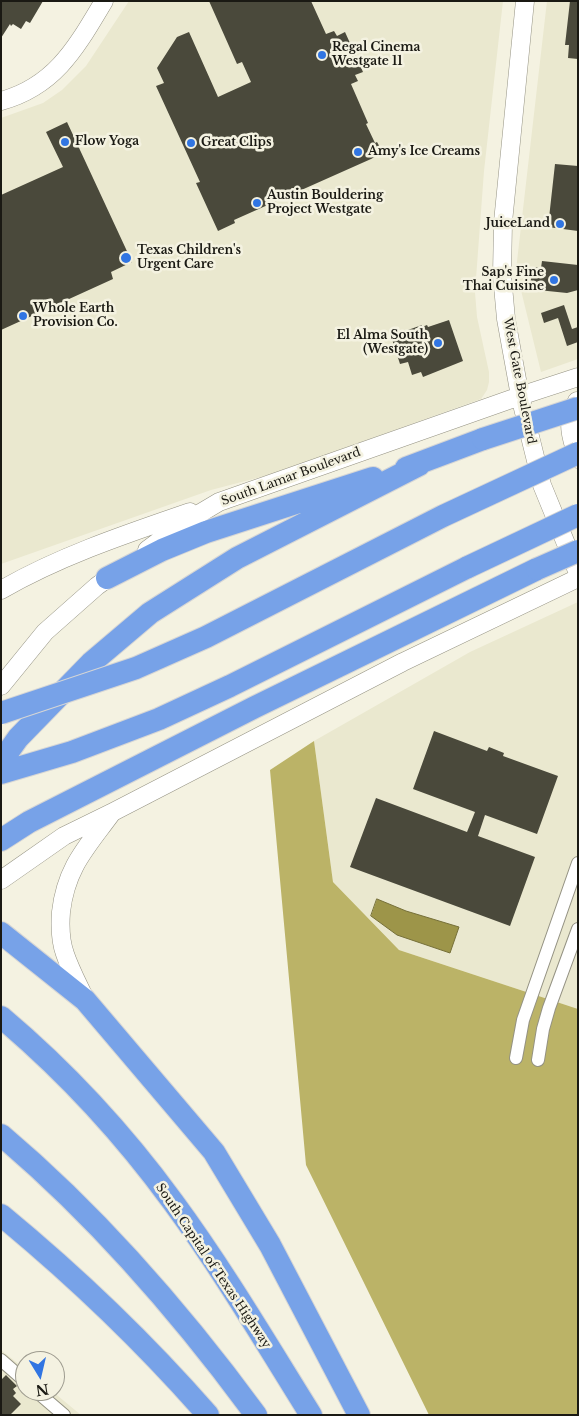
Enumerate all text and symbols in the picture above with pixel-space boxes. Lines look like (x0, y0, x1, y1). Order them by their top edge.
place label: Regal Cinema Westgate 11 (332, 41, 420, 69)
marker: Regal Cinema Westgate 11 (316, 49, 328, 61)
place label: Flow Yoga (75, 135, 139, 149)
marker: Flow Yoga (59, 136, 71, 148)
place label: Great Clips (201, 136, 272, 150)
marker: Great Clips (185, 137, 197, 149)
place label: Amy's Ice Creams (368, 145, 480, 159)
marker: Amy's Ice Creams (352, 146, 364, 158)
place label: Austin Bouldering Project Westgate (267, 189, 383, 217)
marker: Austin Bouldering Project Westgate (251, 197, 263, 209)
place label: JuiceLand (486, 217, 550, 231)
marker: JuiceLand (554, 218, 566, 230)
place label: Texas Children's Urgent Care (137, 244, 241, 272)
marker: Texas Children's Urgent Care (119, 251, 133, 265)
place label: Sap's Fine Thai Cuisine (463, 266, 544, 294)
marker: Sap's Fine Thai Cuisine (548, 274, 560, 286)
place label: Whole Earth Provision Co. (33, 302, 118, 330)
marker: Whole Earth Provision Co. (17, 310, 29, 322)
street label: West Gate Boulevard (500, 316, 538, 446)
place label: El Alma South (Westgate) (337, 329, 428, 357)
marker: El Alma South (Westgate) (432, 337, 444, 349)
street label: South Lamar Boulevard (219, 445, 363, 509)
street label: South Capital of Texas Highway (152, 1181, 274, 1351)
north arrow (15, 1351, 65, 1401)
text: N (34, 1380, 50, 1400)

